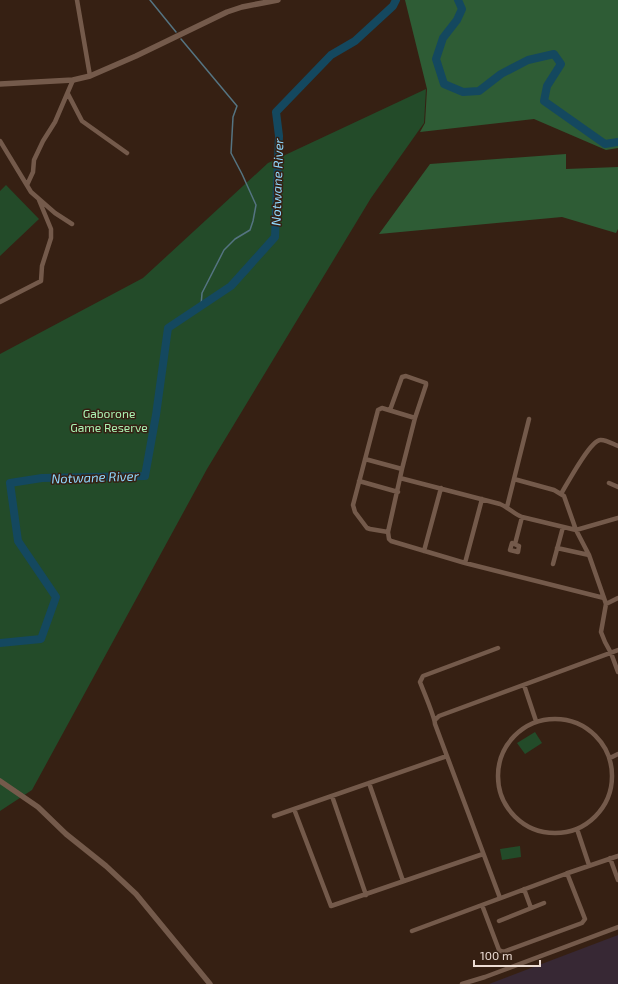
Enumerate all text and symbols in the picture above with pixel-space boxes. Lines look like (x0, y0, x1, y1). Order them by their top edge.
water label: Notwane River (267, 137, 287, 226)
park label: Gaborone Game Reserve (70, 406, 148, 434)
water label: Notwane River (51, 467, 140, 487)
scale bar (474, 942, 540, 968)
text: 100 m (480, 948, 512, 962)

